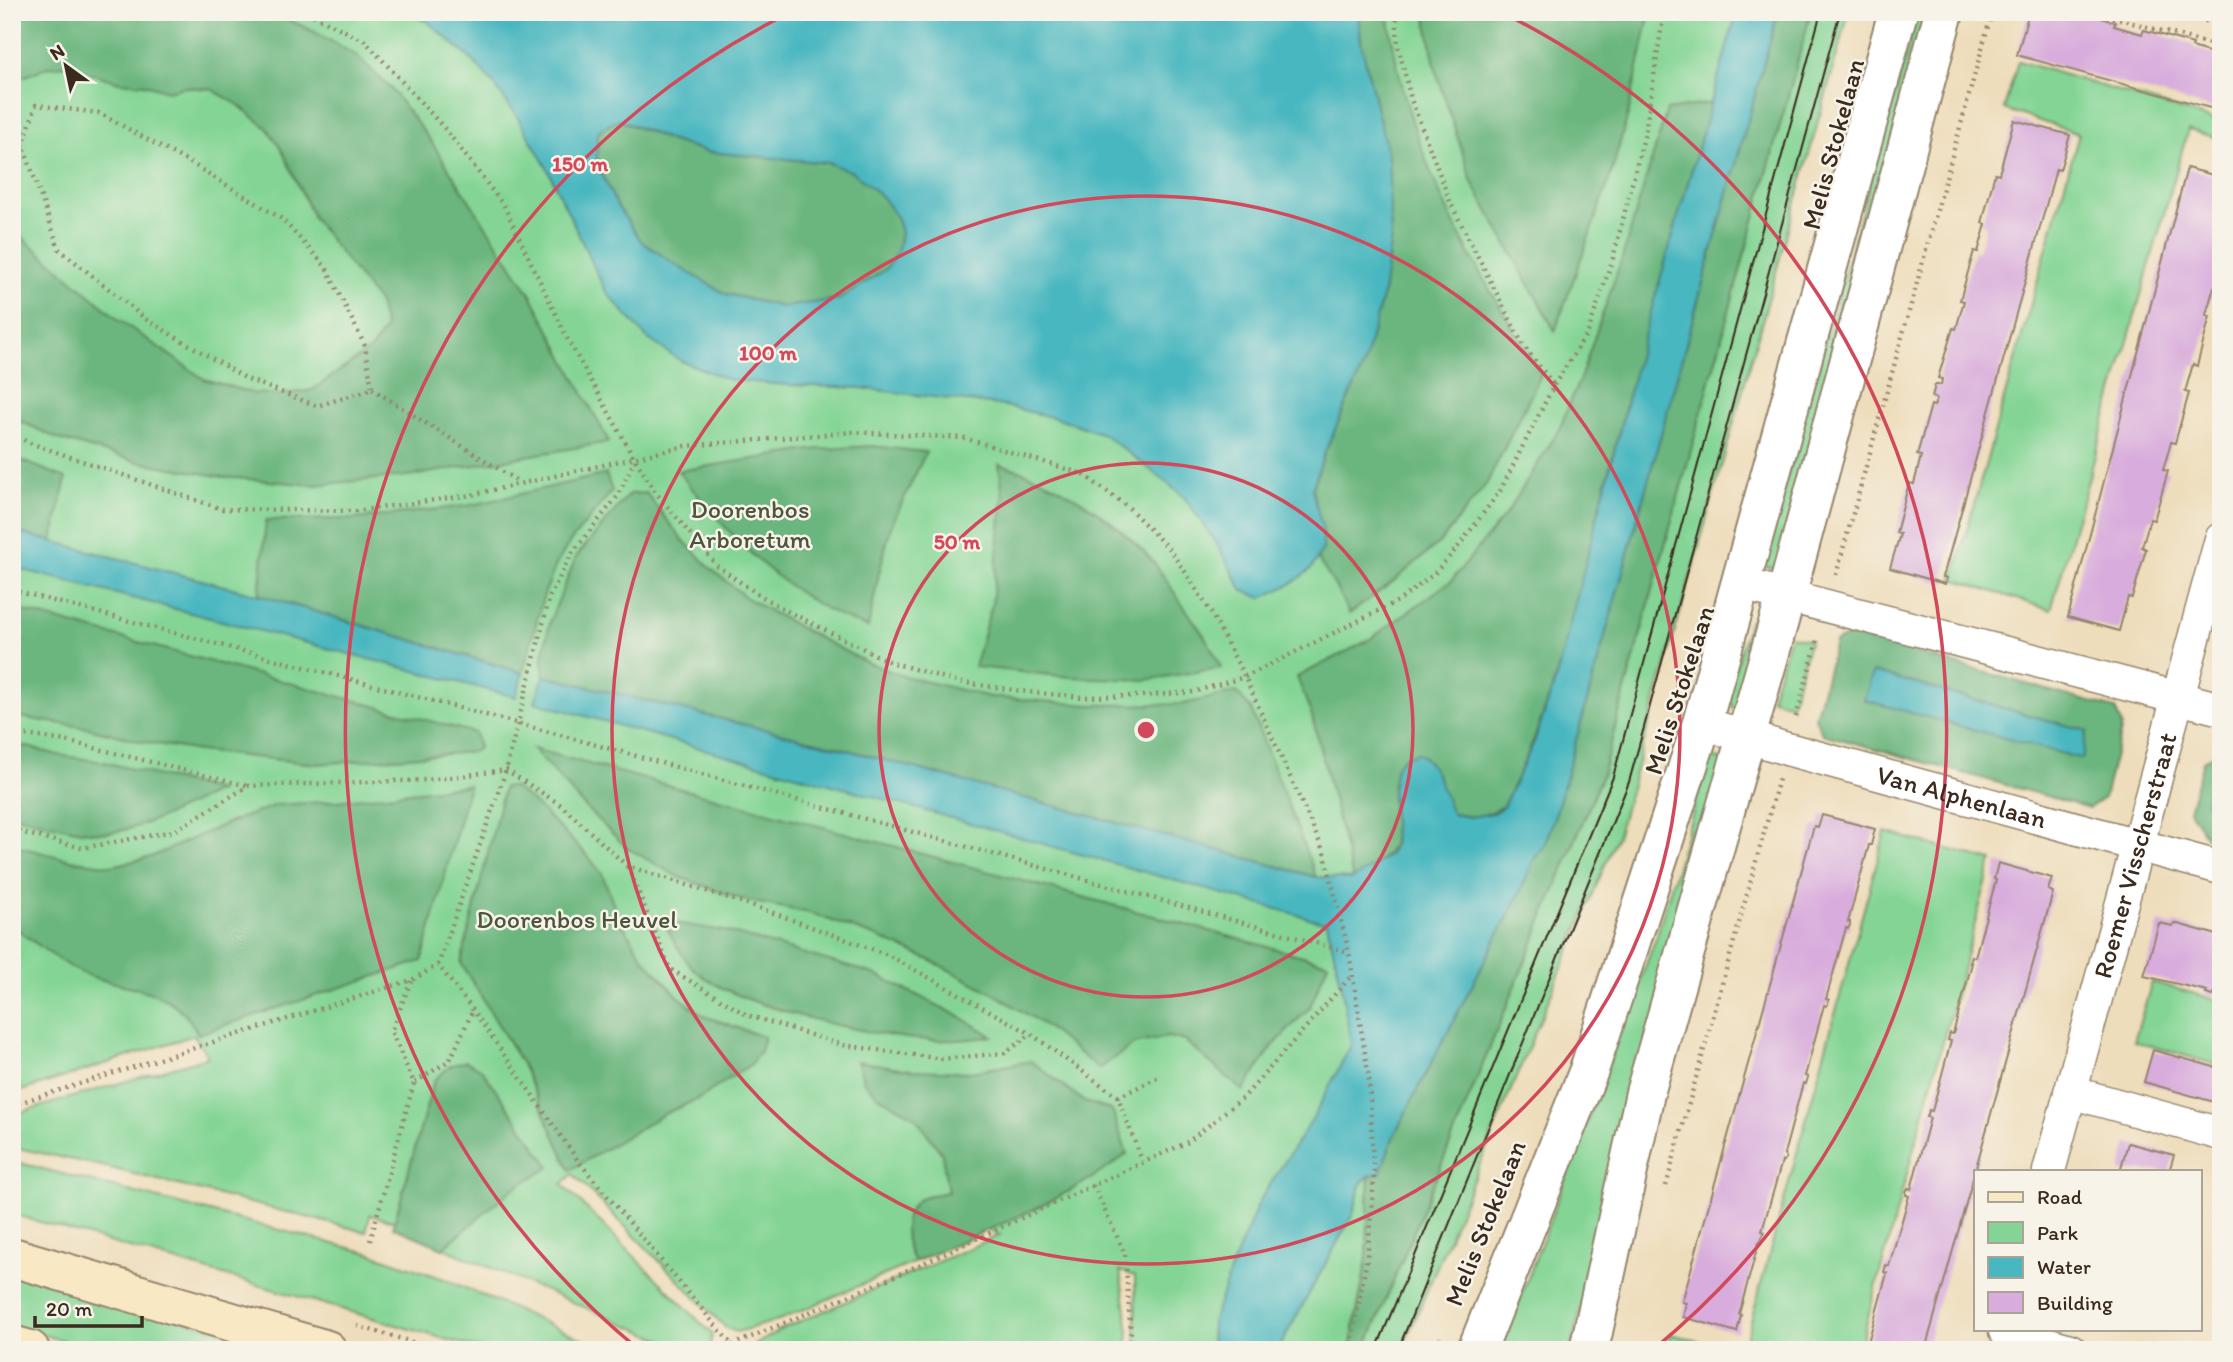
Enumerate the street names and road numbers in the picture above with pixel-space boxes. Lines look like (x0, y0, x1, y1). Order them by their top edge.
street label: Melis Stokelaan (1795, 55, 1871, 233)
street label: Melis Stokelaan (1637, 601, 1721, 779)
street label: Roemer Visscherstraat (2086, 729, 2184, 982)
street label: Van Alphenlaan (1873, 758, 2050, 836)
street label: Melis Stokelaan (1437, 1135, 1533, 1311)

